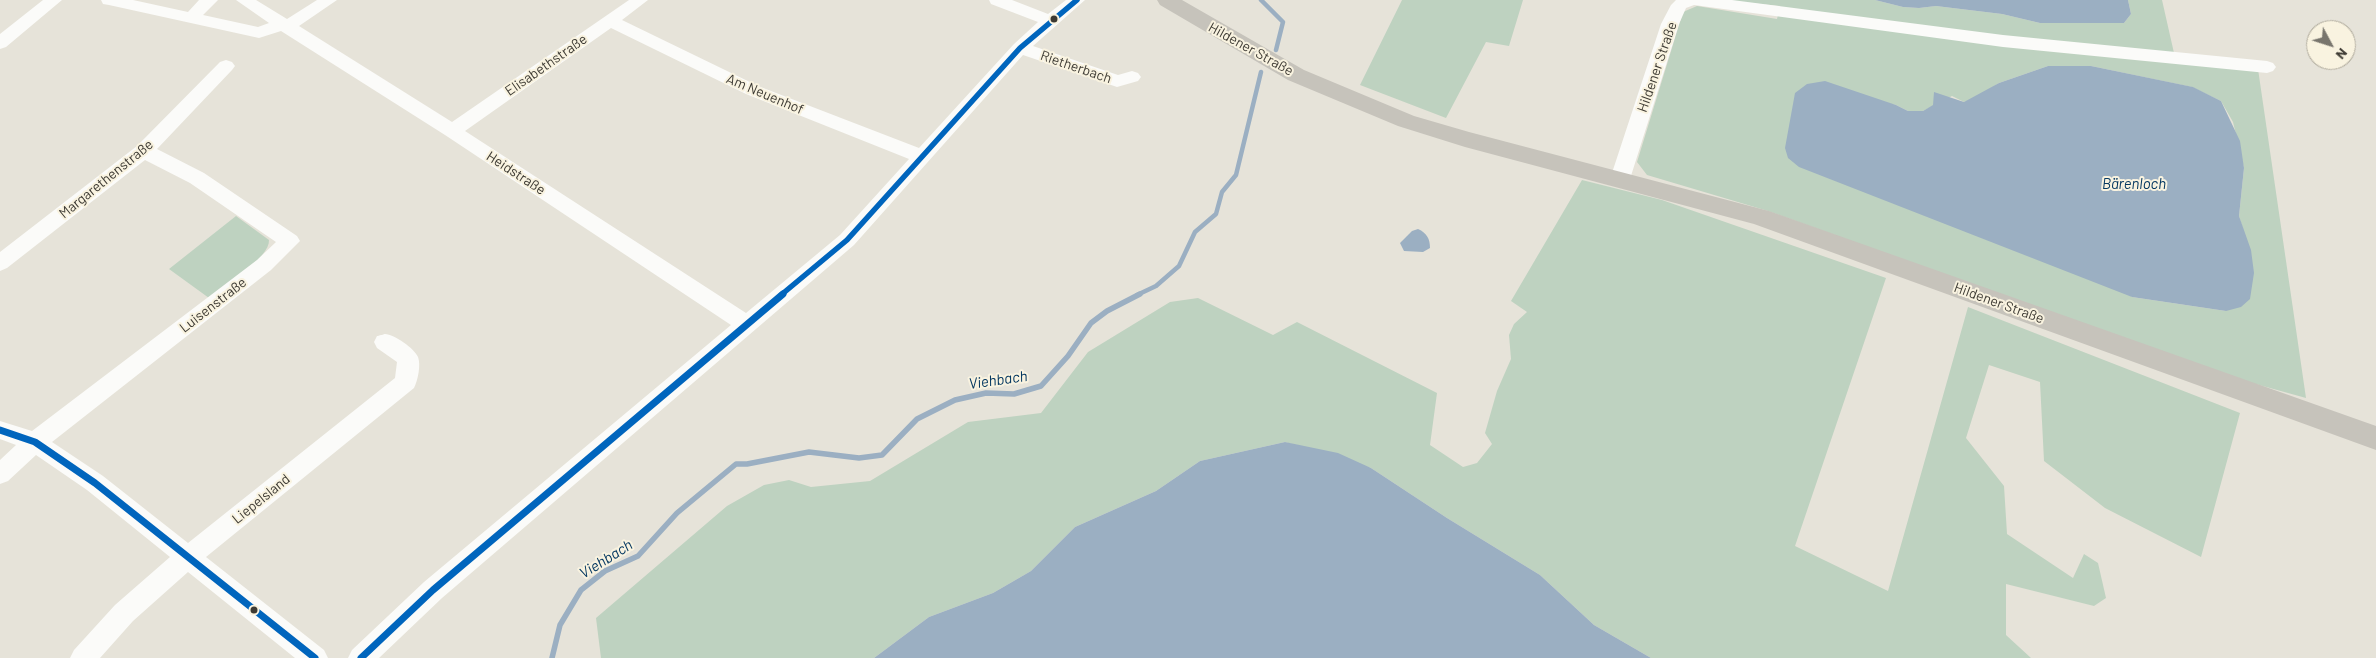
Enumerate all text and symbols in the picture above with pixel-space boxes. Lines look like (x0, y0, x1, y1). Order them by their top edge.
unlabelled marker (1049, 14, 1059, 24)
street label: Hildener Straße (1206, 19, 1296, 79)
street label: Hildener Straße (1634, 20, 1680, 114)
north arrow (2306, 20, 2356, 70)
street label: Elisabethstraße (502, 31, 590, 99)
text: N (2333, 45, 2352, 63)
street label: Rietherbach (1038, 47, 1114, 87)
street label: Am Neuenhof (724, 70, 806, 118)
street label: Margarethenstraße (56, 136, 156, 222)
street label: Heidstraße (483, 148, 549, 198)
water label: Bärenloch (2102, 175, 2166, 193)
street label: Luisenstraße (176, 274, 250, 336)
street label: Hildener Straße (1952, 279, 2046, 327)
water label: Viehbach (967, 367, 1029, 393)
street label: Liepelsland (229, 471, 293, 527)
water label: Viehbach (576, 536, 636, 582)
unlabelled marker (249, 605, 259, 615)

